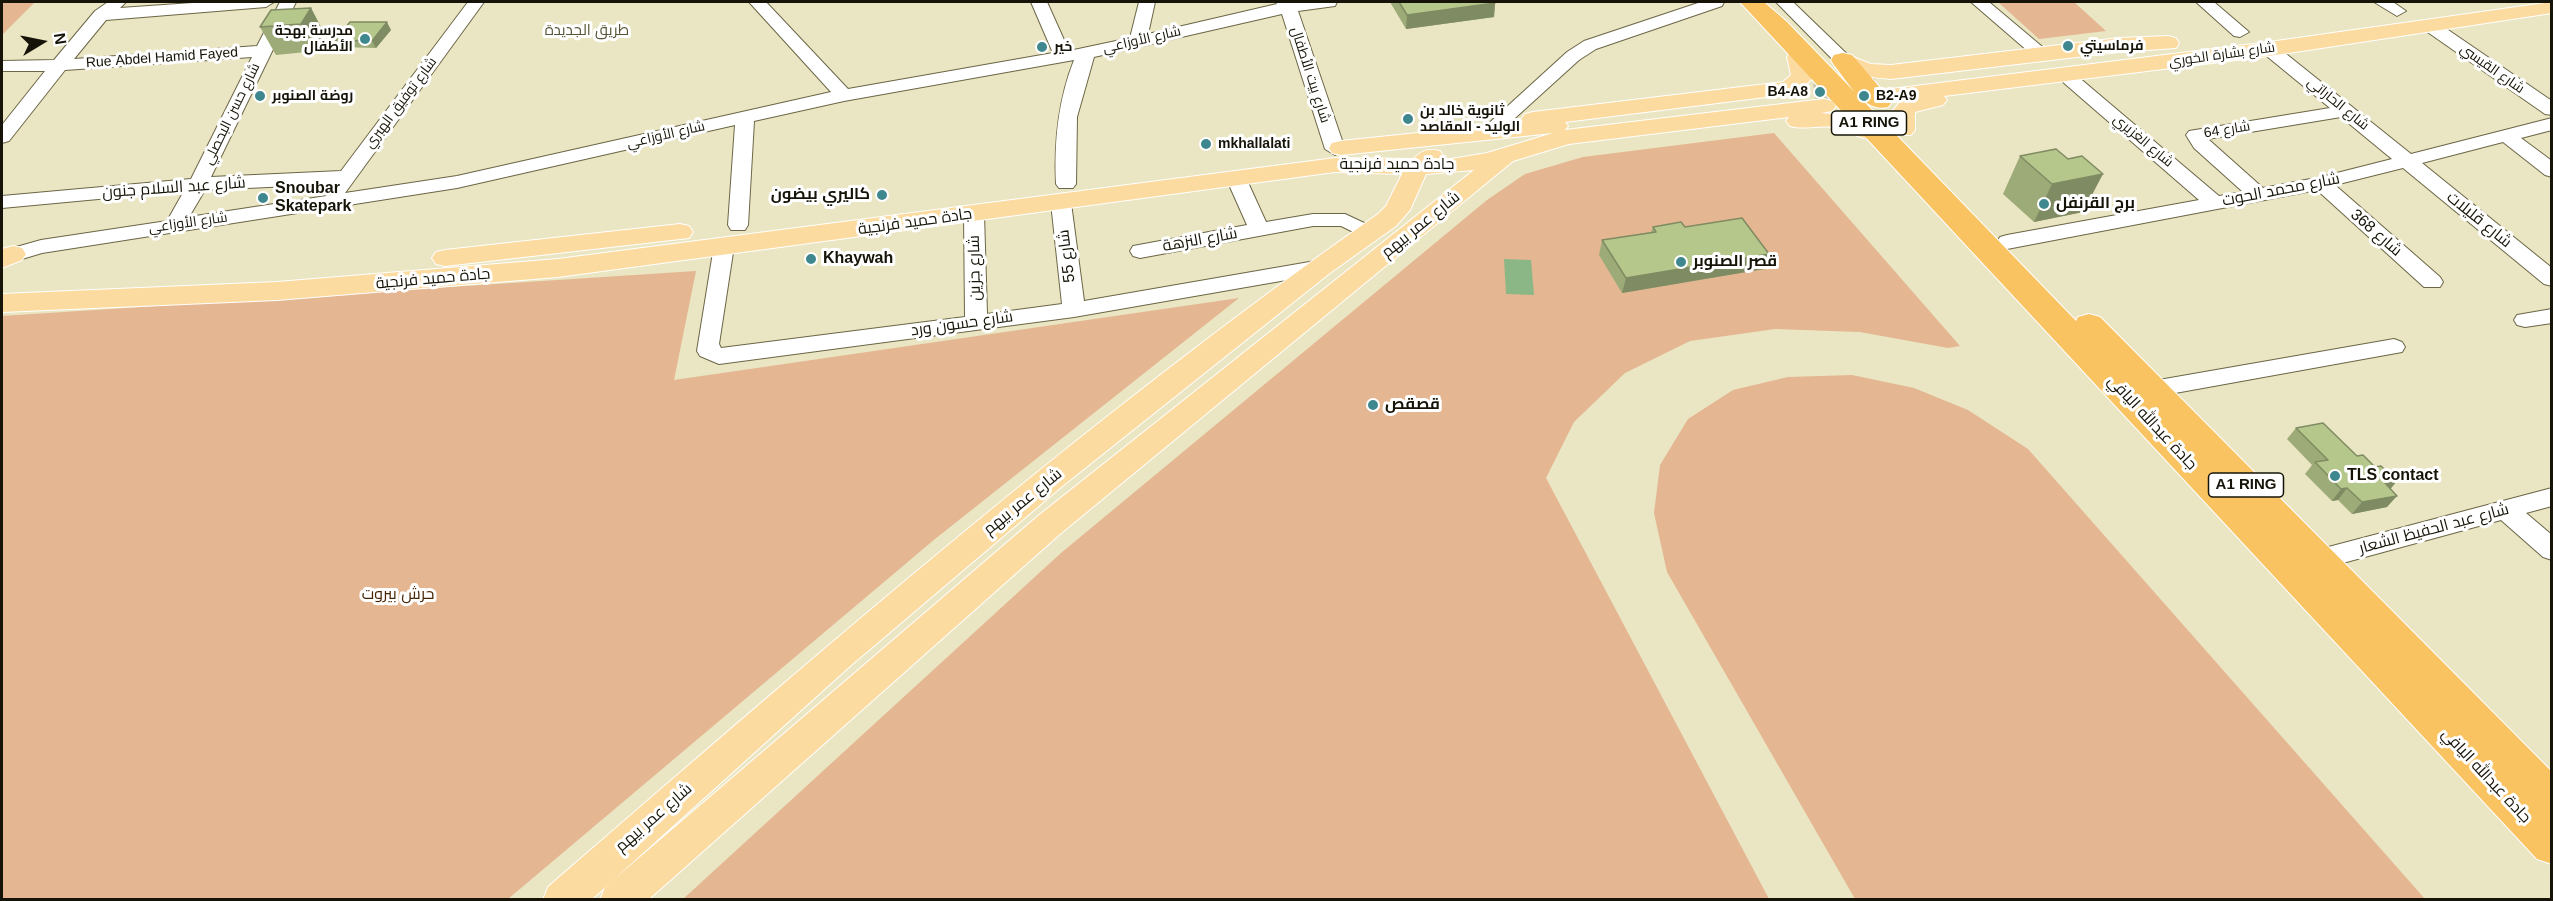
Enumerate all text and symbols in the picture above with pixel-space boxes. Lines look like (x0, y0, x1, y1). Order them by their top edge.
north arrow (12, 12, 72, 72)
district label: طريق الجديدة (545, 22, 629, 40)
place label: مدرسة بهجة الأطفال (275, 23, 353, 56)
street label: شارع الأوزاعي (1101, 23, 1183, 57)
street label: شارع بيت الأطفال (1287, 25, 1333, 125)
text: N (51, 32, 70, 46)
marker: مدرسة بهجة الأطفال (358, 32, 372, 46)
place label: فرماسيتي (2080, 38, 2143, 54)
place label: خير (1054, 39, 1072, 55)
marker: فرماسيتي (2061, 39, 2075, 53)
street label: شارع بشارة الخوري (2168, 39, 2276, 71)
marker: خير (1035, 40, 1049, 54)
street label: شارع القيسي (2457, 41, 2527, 97)
street label: Rue Abdel Hamid Fayed (85, 44, 239, 72)
street label: شارع توفيق الهبري (361, 54, 441, 152)
street label: شارع حسن البحصلي (200, 60, 264, 168)
street label: شارع الحاراتي (2304, 74, 2372, 134)
place label: B4-A8 (1768, 84, 1808, 100)
marker: B4-A8 (1813, 85, 1827, 99)
place label: روضة الصنوبر (272, 88, 353, 104)
place label: B2-A9 (1876, 88, 1916, 104)
marker: روضة الصنوبر (253, 89, 267, 103)
marker: B2-A9 (1857, 89, 1871, 103)
place label: ثانوية خالد بن الوليد - المقاصد (1420, 103, 1520, 136)
road number: A1 RING (1832, 111, 1906, 135)
street label: شارع الغزيري (2110, 111, 2176, 171)
marker: ثانوية خالد بن الوليد - المقاصد (1401, 112, 1415, 126)
street label: شارع الأوزاعي (625, 118, 707, 152)
street label: شارع 64 (2203, 118, 2251, 142)
place label: mkhallalati (1218, 136, 1290, 152)
marker: mkhallalati (1199, 137, 1213, 151)
street label: جادة حميد فرنجية (1340, 155, 1454, 175)
street label: شارع محمد الحوت (2221, 169, 2341, 211)
street label: شارع عبد السلام جنون (102, 173, 246, 203)
place label: Snoubar Skatepark (275, 179, 351, 217)
place label: كاليري بيضون (771, 185, 870, 205)
marker: كاليري بيضون (875, 188, 889, 202)
street label: شارع عمر بيهم (1378, 188, 1464, 262)
street label: شارع قليلات (2443, 188, 2515, 252)
marker: Snoubar Skatepark (256, 191, 270, 205)
place label: برج القرنفل (2056, 194, 2135, 214)
marker: برج القرنفل (2037, 197, 2051, 211)
street label: جادة حميد فرنجية (857, 204, 973, 240)
street label: شارع 368 (2346, 205, 2406, 261)
street label: شارع الأوزاعي (147, 209, 229, 237)
street label: شارع النزهة (1161, 224, 1239, 256)
street label: شارع 55 (1054, 228, 1080, 284)
street label: شارع جزين (965, 235, 985, 301)
place label: Khaywah (823, 249, 893, 269)
marker: Khaywah (804, 252, 818, 266)
place label: قصر الصنوبر (1693, 252, 1777, 272)
marker: قصر الصنوبر (1674, 255, 1688, 269)
street label: جادة حميد فرنجية (375, 264, 491, 294)
street label: شارع حسون ورد (910, 307, 1014, 341)
street label: جادة عبدالله اليافي (2103, 372, 2201, 474)
place label: قصقص (1385, 395, 1440, 415)
marker: قصقص (1366, 398, 1380, 412)
street label: شارع عمر بيهم (980, 465, 1066, 539)
place label: TLS contact (2347, 466, 2439, 486)
marker: TLS contact (2328, 469, 2342, 483)
road number: A1 RING (2208, 473, 2284, 497)
street label: شارع عبد الحفيظ الشعار (2357, 500, 2511, 558)
park label: حرش بيروت (362, 585, 434, 605)
street label: جادة عبدالله اليافي (2437, 725, 2535, 827)
street label: شارع عمر بيهم (612, 780, 696, 856)

